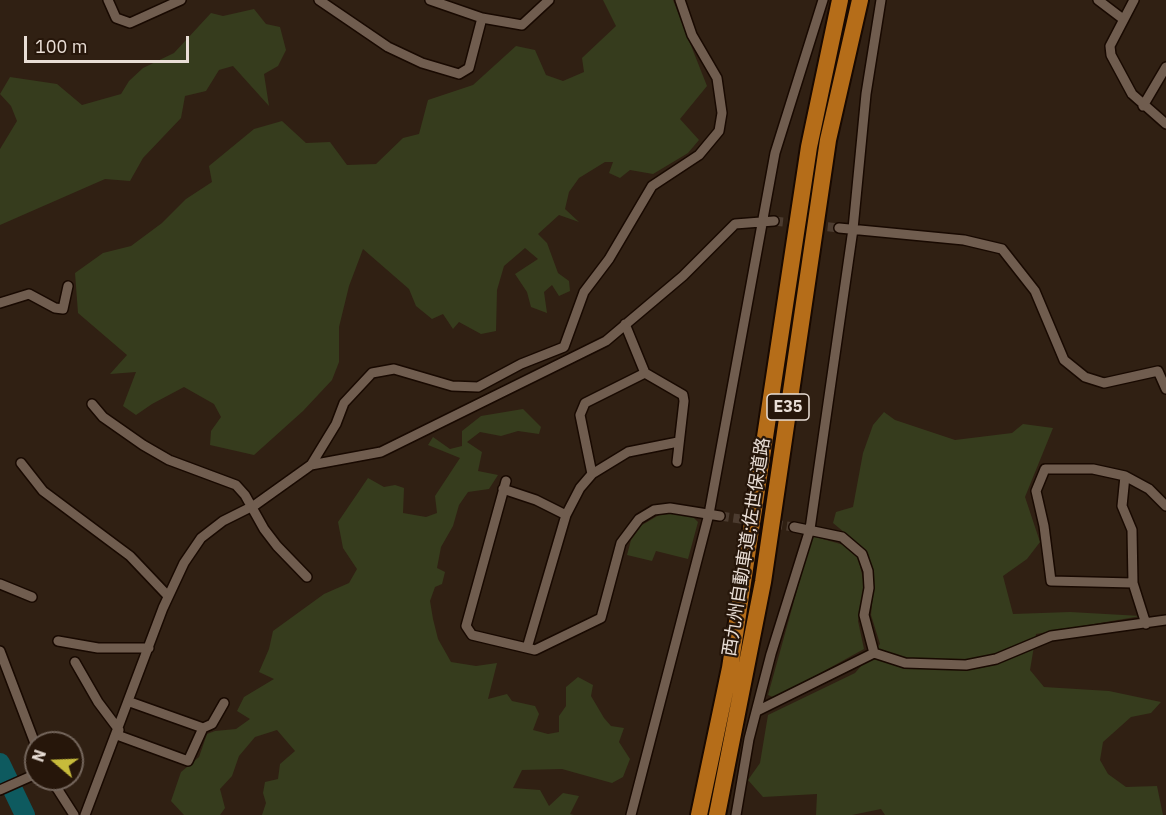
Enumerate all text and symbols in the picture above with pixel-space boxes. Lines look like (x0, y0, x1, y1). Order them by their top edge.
scale bar (27, 24, 192, 62)
text: 100 m (35, 35, 87, 58)
road number: E35 (767, 394, 809, 420)
street label: 西九州自動車道;佐世保道路 (719, 436, 775, 658)
north arrow (24, 731, 84, 791)
text: N (28, 747, 50, 765)

